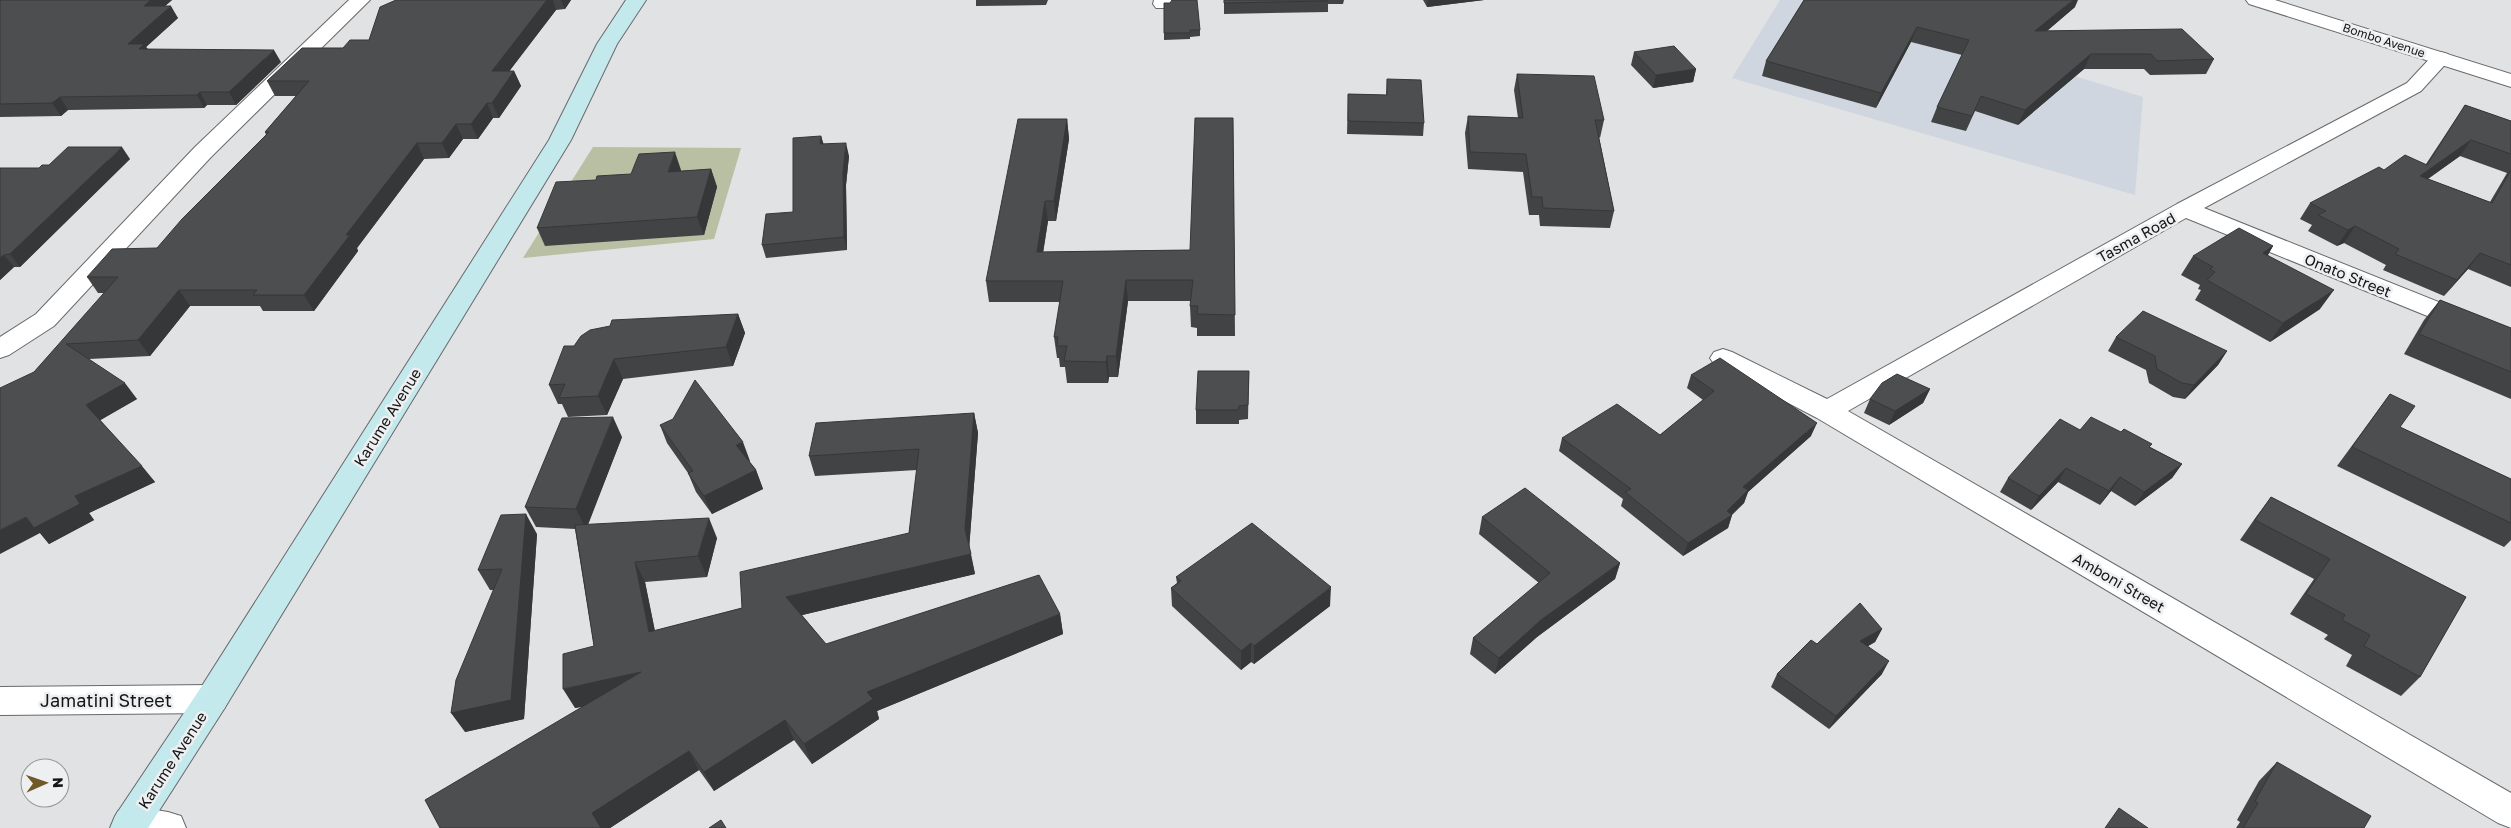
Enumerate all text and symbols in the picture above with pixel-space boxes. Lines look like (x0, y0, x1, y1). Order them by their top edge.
street label: Bombo Avenue (2341, 20, 2427, 60)
street label: Tasma Road (2094, 208, 2178, 266)
street label: Onato Street (2302, 249, 2394, 301)
street label: Karume Avenue (350, 364, 425, 469)
street label: Amboni Street (2070, 548, 2168, 616)
street label: Jamatini Street (40, 689, 172, 711)
street label: Karume Avenue (134, 708, 210, 812)
north arrow (20, 758, 70, 808)
text: N (50, 777, 67, 788)

